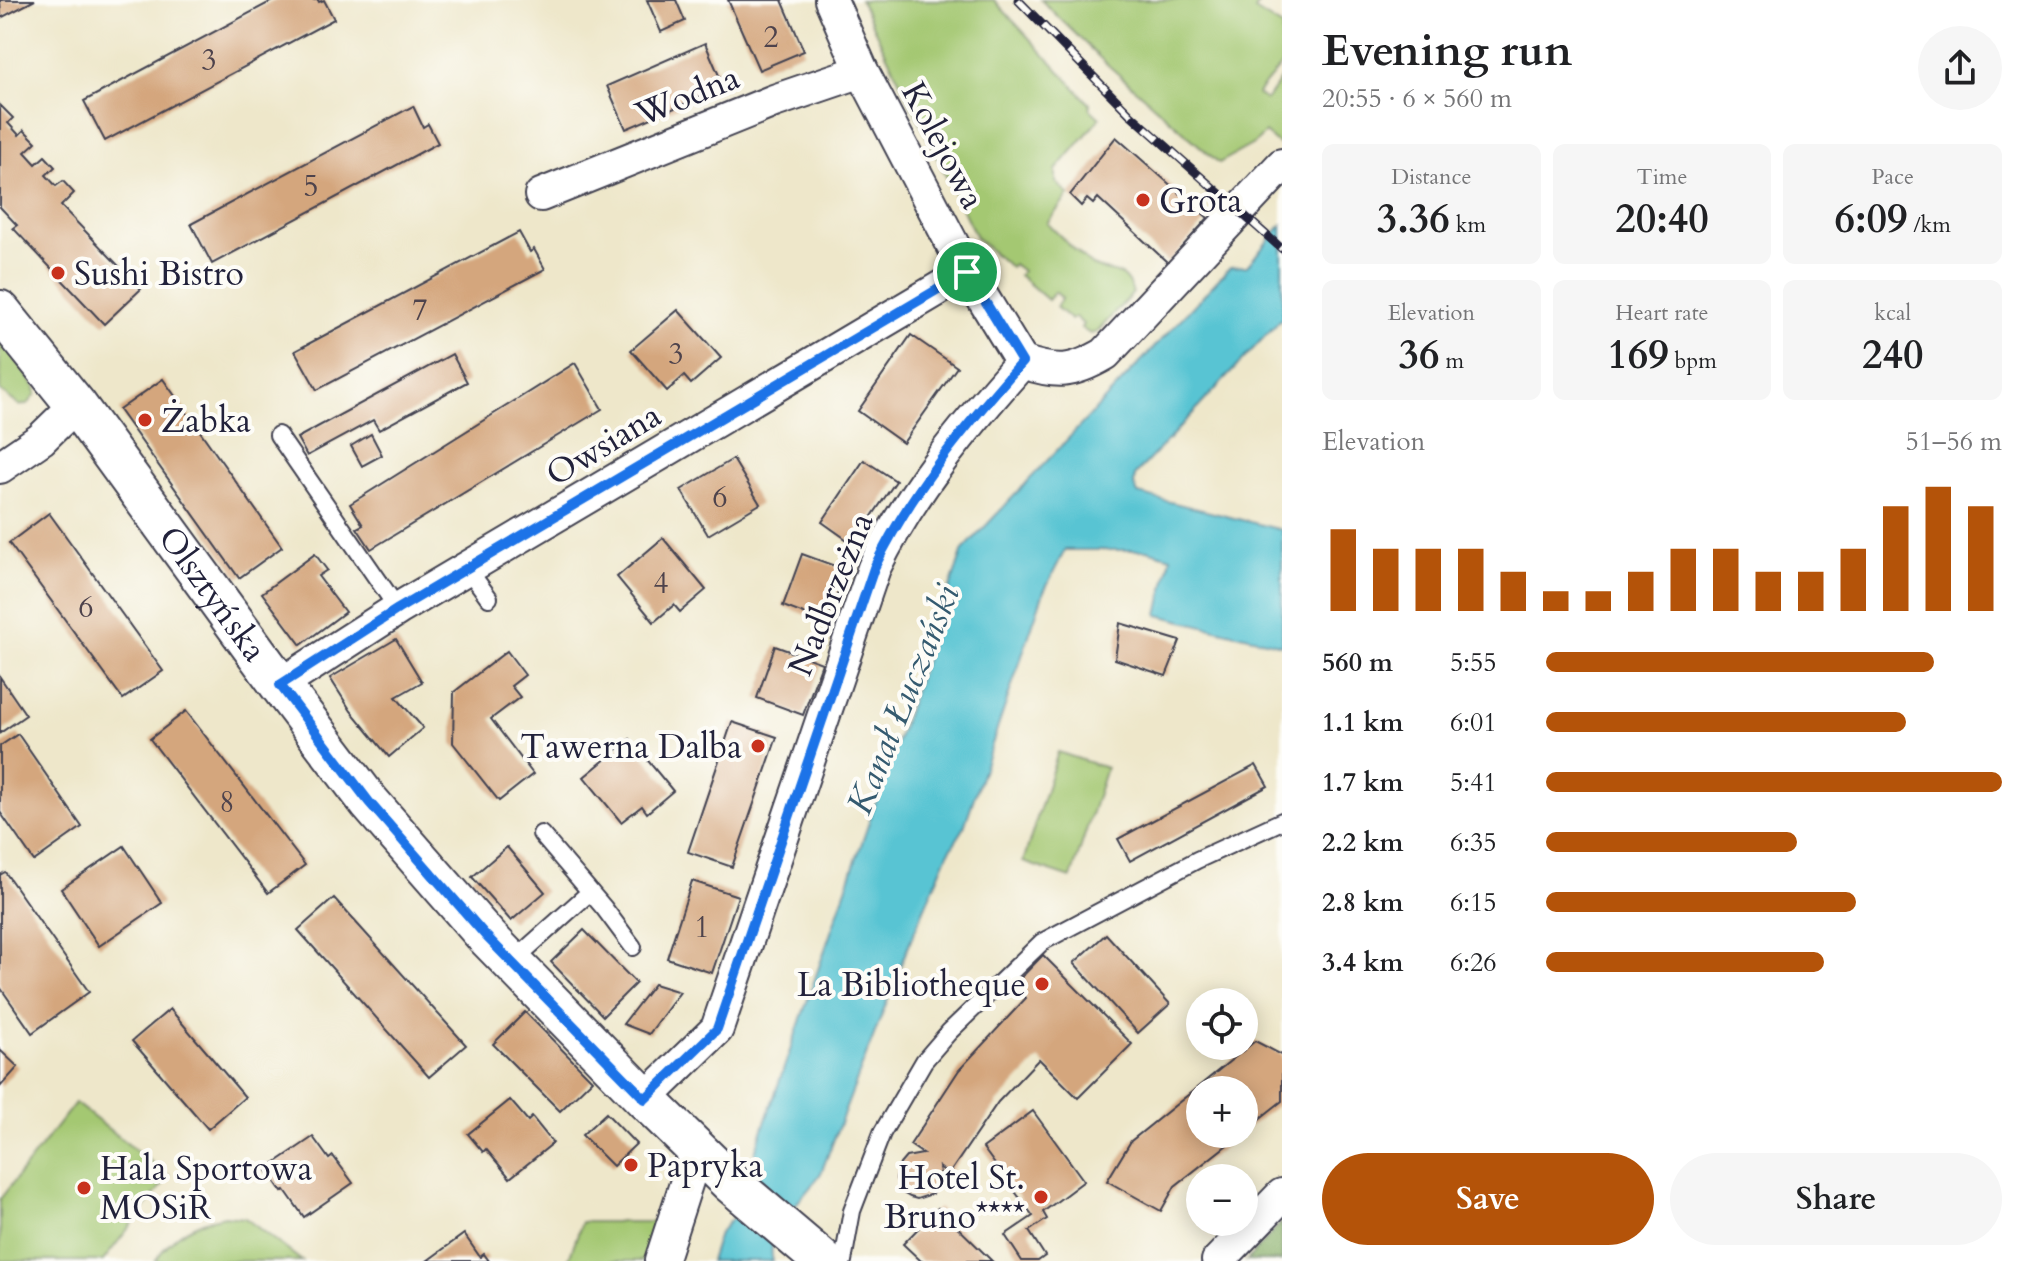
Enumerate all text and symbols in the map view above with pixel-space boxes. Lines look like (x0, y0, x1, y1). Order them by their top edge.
house number: 2 (763, 17, 779, 58)
text: Evening run (1322, 21, 1572, 81)
button: share (1918, 26, 2002, 110)
house number: 3 (201, 40, 217, 81)
street label: Wodna (628, 54, 746, 138)
street label: Kolejowa (890, 74, 996, 217)
text: 20:55 · 6 × 560 m (1322, 81, 1512, 116)
text: Distance (1391, 162, 1472, 192)
text: Time (1637, 162, 1687, 192)
text: Pace (1871, 162, 1914, 192)
house number: 5 (303, 166, 319, 207)
place label: Grota (1159, 178, 1242, 224)
marker: Grota (1134, 191, 1152, 209)
text: 3.36 (1377, 192, 1450, 247)
text: 20:40 (1615, 192, 1709, 247)
text: 6:09 (1834, 192, 1907, 247)
text: km (1450, 210, 1486, 240)
text: /km (1907, 210, 1951, 240)
pin (933, 238, 1001, 306)
icon: arrive (945, 250, 989, 294)
place label: Sushi Bistro (74, 251, 244, 297)
marker: Sushi Bistro (49, 264, 67, 282)
house number: 7 (412, 290, 428, 331)
text: Elevation (1388, 298, 1475, 328)
text: Heart rate (1615, 298, 1709, 328)
text: kcal (1874, 298, 1911, 328)
text: 36 (1399, 328, 1440, 383)
text: 169 (1607, 328, 1669, 383)
text: 240 (1862, 328, 1923, 383)
house number: 3 (668, 334, 684, 375)
text: m (1440, 346, 1464, 376)
text: bpm (1669, 346, 1717, 376)
street label: Owsiana (538, 392, 670, 497)
place label: Żabka (161, 398, 251, 444)
marker: Żabka (136, 411, 154, 429)
text: Elevation (1322, 424, 1425, 459)
text: 51–56 m (1905, 424, 2002, 459)
house number: 6 (712, 477, 728, 518)
street label: Nadbrzeżna (777, 506, 885, 683)
street label: Olsztyńska (148, 517, 277, 671)
house number: 4 (653, 563, 669, 604)
water label: Kanał Łuczański (835, 576, 972, 822)
house number: 6 (78, 587, 94, 628)
text: 560 m (1322, 645, 1393, 680)
text: 5:55 (1450, 645, 1497, 680)
text: 1.1 km (1322, 705, 1403, 740)
text: 6:01 (1450, 705, 1497, 740)
place label: Tawerna Dalba (520, 724, 742, 770)
marker: Tawerna Dalba (749, 737, 767, 755)
text: 1.7 km (1322, 765, 1403, 800)
text: 5:41 (1450, 765, 1497, 800)
house number: 8 (219, 782, 235, 823)
text: 2.2 km (1322, 825, 1403, 860)
text: 6:35 (1450, 825, 1497, 860)
text: 2.8 km (1322, 885, 1403, 920)
text: 6:15 (1450, 885, 1497, 920)
house number: 1 (694, 907, 710, 948)
text: 3.4 km (1322, 945, 1403, 980)
text: 6:26 (1450, 945, 1497, 980)
place label: La Bibliotheque (797, 962, 1026, 1008)
marker: La Bibliotheque (1033, 975, 1051, 993)
map controls (1186, 988, 1258, 1236)
button: locate (1186, 988, 1258, 1060)
button: + (1186, 1076, 1258, 1148)
place label: Papryka (647, 1143, 763, 1189)
place label: Hala Sportowa MOSiR (100, 1146, 313, 1231)
button: Save (1322, 1153, 1654, 1245)
button: Share (1670, 1153, 2002, 1245)
place label: Hotel St. Bruno**** (884, 1155, 1025, 1240)
marker: Papryka (622, 1156, 640, 1174)
button: − (1186, 1164, 1258, 1236)
marker: Hala Sportowa MOSiR (75, 1179, 93, 1197)
marker: Hotel St. Bruno**** (1032, 1188, 1050, 1206)

